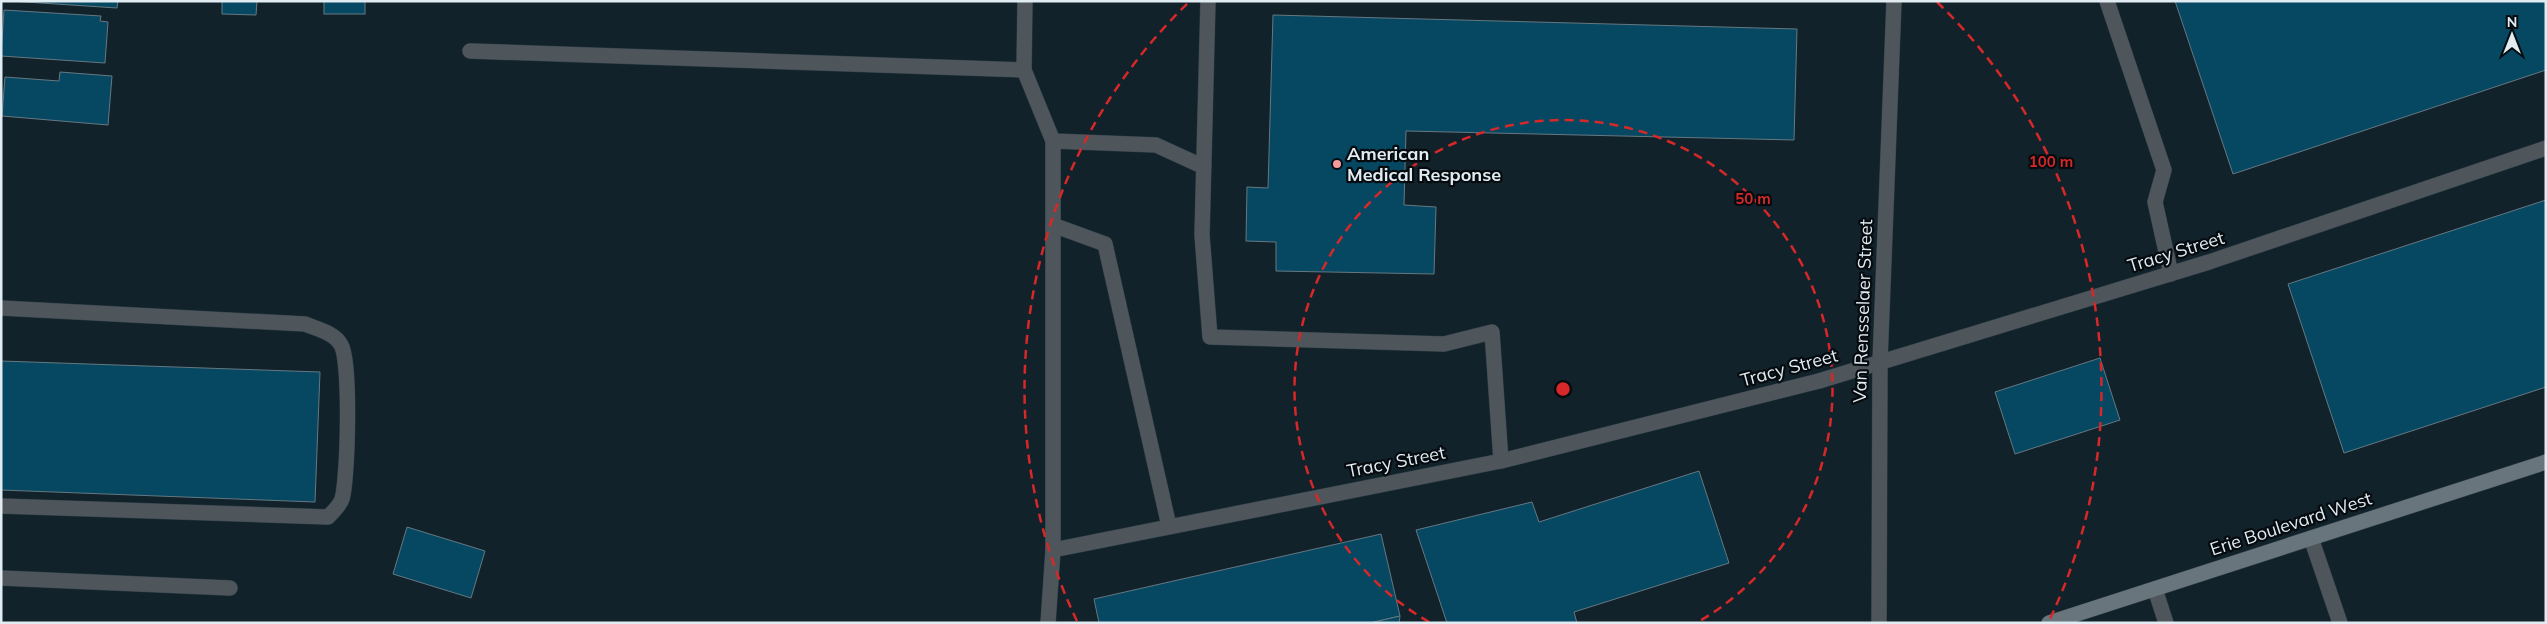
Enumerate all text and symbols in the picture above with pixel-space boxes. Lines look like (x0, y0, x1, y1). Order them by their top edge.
north arrow (2487, 10, 2537, 60)
text: N (2507, 13, 2517, 31)
place label: American Medical Response (1347, 142, 1501, 186)
text: 100 m (2029, 152, 2073, 171)
marker: American Medical Response (1331, 158, 1343, 170)
text: 50 m (1735, 189, 1771, 208)
street label: Van Rensselaer Street (1848, 219, 1877, 403)
street label: Tracy Street (2125, 226, 2227, 277)
street label: Tracy Street (1738, 343, 1840, 392)
centre of rings (1554, 380, 1572, 398)
street label: Tracy Street (1345, 441, 1447, 482)
street label: Erie Boulevard West (2207, 487, 2375, 561)

